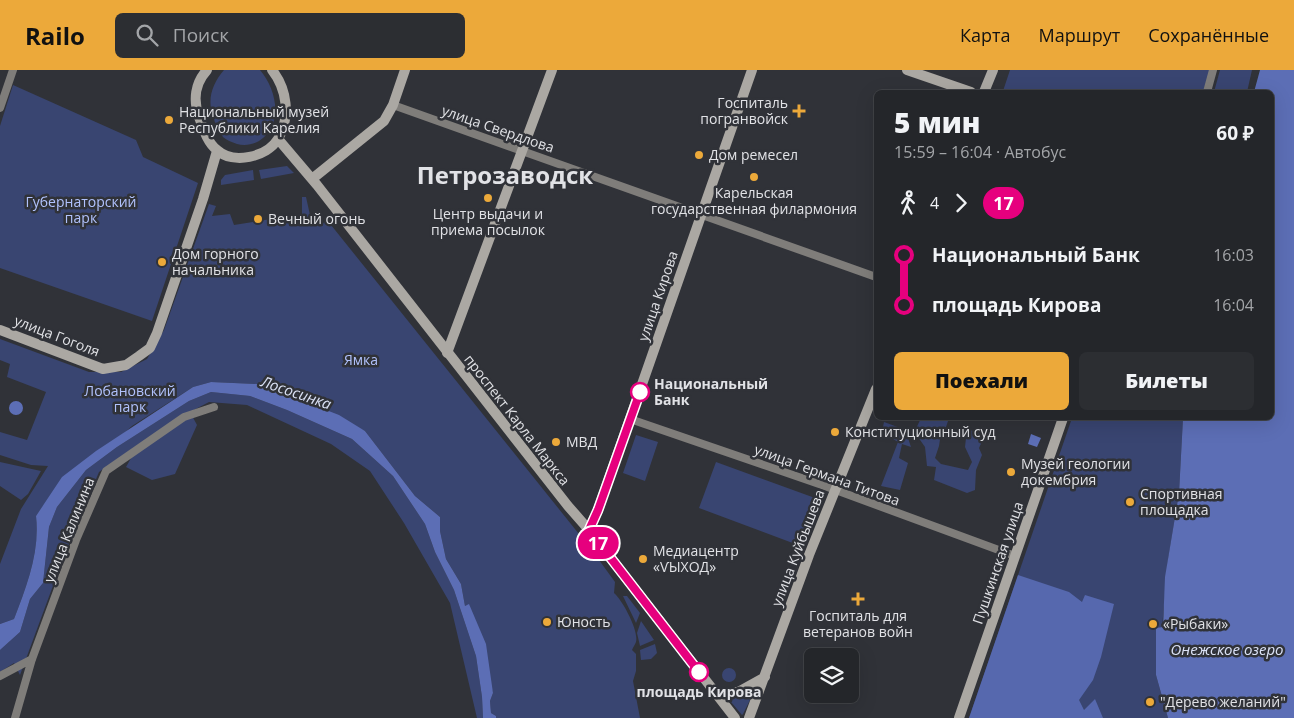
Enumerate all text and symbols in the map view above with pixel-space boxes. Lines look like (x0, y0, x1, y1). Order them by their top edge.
search box (115, 13, 465, 58)
text: Railo (25, 19, 85, 52)
icon: search (133, 21, 161, 49)
text: Поиск (173, 22, 229, 48)
text: Карта (960, 23, 1010, 47)
text: Маршрут (1038, 23, 1120, 47)
text: Сохранённые (1148, 23, 1269, 47)
place label: Госпиталь погранвойск (700, 93, 789, 128)
street label: улица Свердлова (439, 100, 557, 157)
place label: Национальный музей Республики Карелия (179, 102, 329, 137)
text: 5 мин (894, 103, 980, 141)
marker: Госпиталь погранвойск (792, 104, 806, 118)
marker: Национальный музей Республики Карелия (163, 114, 175, 126)
text: 60 ₽ (1216, 120, 1254, 146)
text: 15:59 – 16:04 · Автобус (894, 141, 1066, 163)
place label: Дом ремесел (709, 145, 798, 164)
marker: Дом ремесел (693, 149, 705, 161)
district label: Петрозаводск (417, 158, 593, 191)
marker: Карельская государственная филармония (748, 171, 760, 183)
place label: Карельская государственная филармония (651, 183, 857, 218)
icon: walk (894, 189, 922, 217)
icon: forward (947, 189, 975, 217)
text: 17 (993, 191, 1014, 215)
park label: Губернаторский парк (25, 192, 137, 227)
marker: Центр выдачи и приема посылок (482, 192, 494, 204)
text: 4 (930, 192, 939, 214)
place label: Центр выдачи и приема посылок (431, 204, 546, 239)
place label: Вечный огонь (268, 209, 366, 228)
marker: Вечный огонь (252, 213, 264, 225)
text: Национальный Банк (932, 242, 1140, 268)
place label: Дом горного начальника (172, 244, 259, 279)
text: 16:03 (1213, 244, 1254, 266)
street label: улица Кирова (633, 248, 682, 344)
marker: Дом горного начальника (156, 256, 168, 268)
text: площадь Кирова (932, 292, 1101, 318)
text: 16:04 (1213, 294, 1254, 316)
street label: улица Гоголя (12, 311, 103, 361)
park label: Ямка (344, 350, 378, 369)
street label: проспект Карла Маркса (460, 350, 575, 489)
button: Поехали (894, 352, 1069, 410)
button: Билеты (1079, 352, 1254, 410)
water label: Лососинка (257, 370, 335, 414)
place label: Национальный Банк (654, 374, 768, 409)
park label: Лобановский парк (84, 381, 176, 416)
marker: Национальный Банк (630, 382, 650, 402)
place label: Конституционный суд (845, 422, 995, 441)
marker: Конституционный суд (829, 426, 841, 438)
place label: МВД (566, 432, 598, 451)
marker: МВД (550, 436, 562, 448)
street label: улица Германа Титова (752, 439, 903, 510)
place label: Музей геологии докембрия (1021, 454, 1130, 489)
marker: Музей геологии докембрия (1005, 466, 1017, 478)
street label: улица Калинина (39, 474, 98, 585)
place label: Спортивная площадка (1140, 484, 1222, 519)
street label: улица Куйбышева (766, 487, 829, 609)
marker: Спортивная площадка (1124, 496, 1136, 508)
street label: Пушкинская улица (968, 499, 1027, 627)
line badge: 17 (576, 527, 620, 559)
text: 17 (588, 531, 608, 555)
place label: Медиацентр «ѴЫХОД» (653, 541, 739, 576)
marker: Медиацентр «ѴЫХОД» (637, 553, 649, 565)
marker: Госпиталь для ветеранов войн (851, 592, 865, 606)
place label: Госпиталь для ветеранов войн (803, 606, 913, 641)
place label: Юность (557, 612, 611, 631)
place label: «Рыбаки» (1163, 614, 1228, 633)
marker: Юность (541, 616, 553, 628)
marker: «Рыбаки» (1147, 618, 1159, 630)
water label: Онежское озеро (1170, 639, 1284, 659)
map controls (804, 648, 859, 703)
button: layers (804, 648, 859, 703)
marker: площадь Кирова (689, 662, 709, 682)
place label: площадь Кирова (637, 682, 761, 701)
place label: "Дерево желаний" (1160, 692, 1286, 711)
marker: "Дерево желаний" (1144, 696, 1156, 708)

